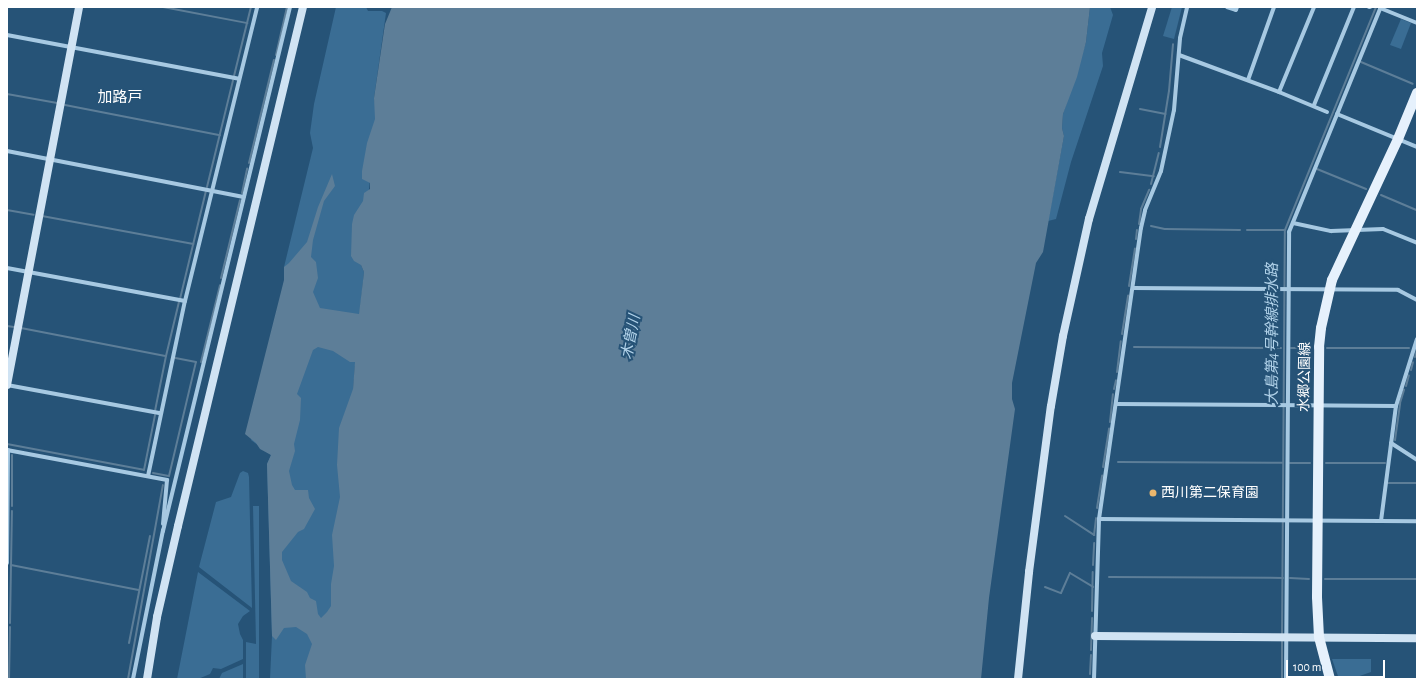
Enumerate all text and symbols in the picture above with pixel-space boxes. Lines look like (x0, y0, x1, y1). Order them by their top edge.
district label: 加路戸 (98, 89, 142, 107)
water label: 大島第4号幹線排水路 (1264, 263, 1282, 405)
water label: 木曽川 (618, 313, 644, 361)
street label: 水郷公園線 (1296, 342, 1314, 412)
place label: 西川第二保育園 (1161, 485, 1259, 501)
marker: 西川第二保育園 (1148, 488, 1158, 498)
scale bar (1288, 652, 1387, 678)
text: 100 m (1293, 661, 1321, 673)

